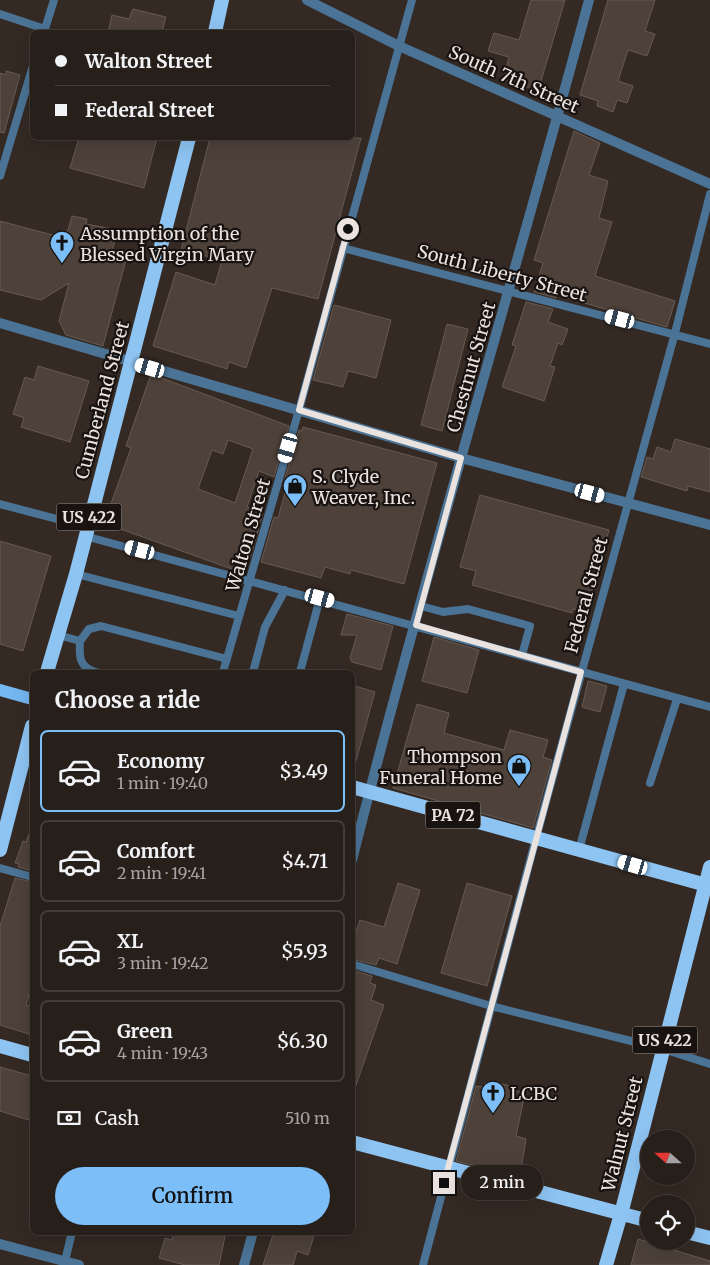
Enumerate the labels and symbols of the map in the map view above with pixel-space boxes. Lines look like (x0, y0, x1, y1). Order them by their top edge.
street label: South 7th Street (445, 40, 583, 118)
route start (337, 218, 359, 240)
place label: Assumption of the Blessed Virgin Mary (79, 222, 255, 266)
church icon: Assumption of the Blessed Virgin Mary (49, 230, 75, 264)
street label: South Liberty Street (415, 239, 589, 307)
street label: Chestnut Street (441, 299, 501, 435)
car (603, 308, 636, 330)
street label: Cumberland Street (70, 319, 134, 481)
car (133, 357, 166, 379)
car (276, 432, 299, 464)
place label: S. Clyde Weaver, Inc. (311, 465, 415, 509)
shop icon: S. Clyde Weaver, Inc. (282, 473, 308, 507)
street label: Walton Street (221, 476, 275, 595)
car (573, 482, 606, 504)
road number: US 422 (56, 504, 122, 530)
street label: Federal Street (559, 534, 613, 656)
car (123, 539, 156, 561)
car (303, 587, 336, 609)
place label: Thompson Funeral Home (379, 745, 502, 789)
shop icon: Thompson Funeral Home (506, 753, 532, 787)
road number: PA 72 (426, 802, 480, 828)
car (616, 854, 649, 876)
road number: US 422 (632, 1026, 698, 1054)
street label: Walnut Street (596, 1074, 647, 1195)
church icon: LCBC (480, 1080, 506, 1114)
place label: LCBC (510, 1082, 558, 1105)
north arrow (640, 1130, 695, 1185)
callout: 2 min (462, 1166, 544, 1200)
route end (433, 1172, 455, 1194)

